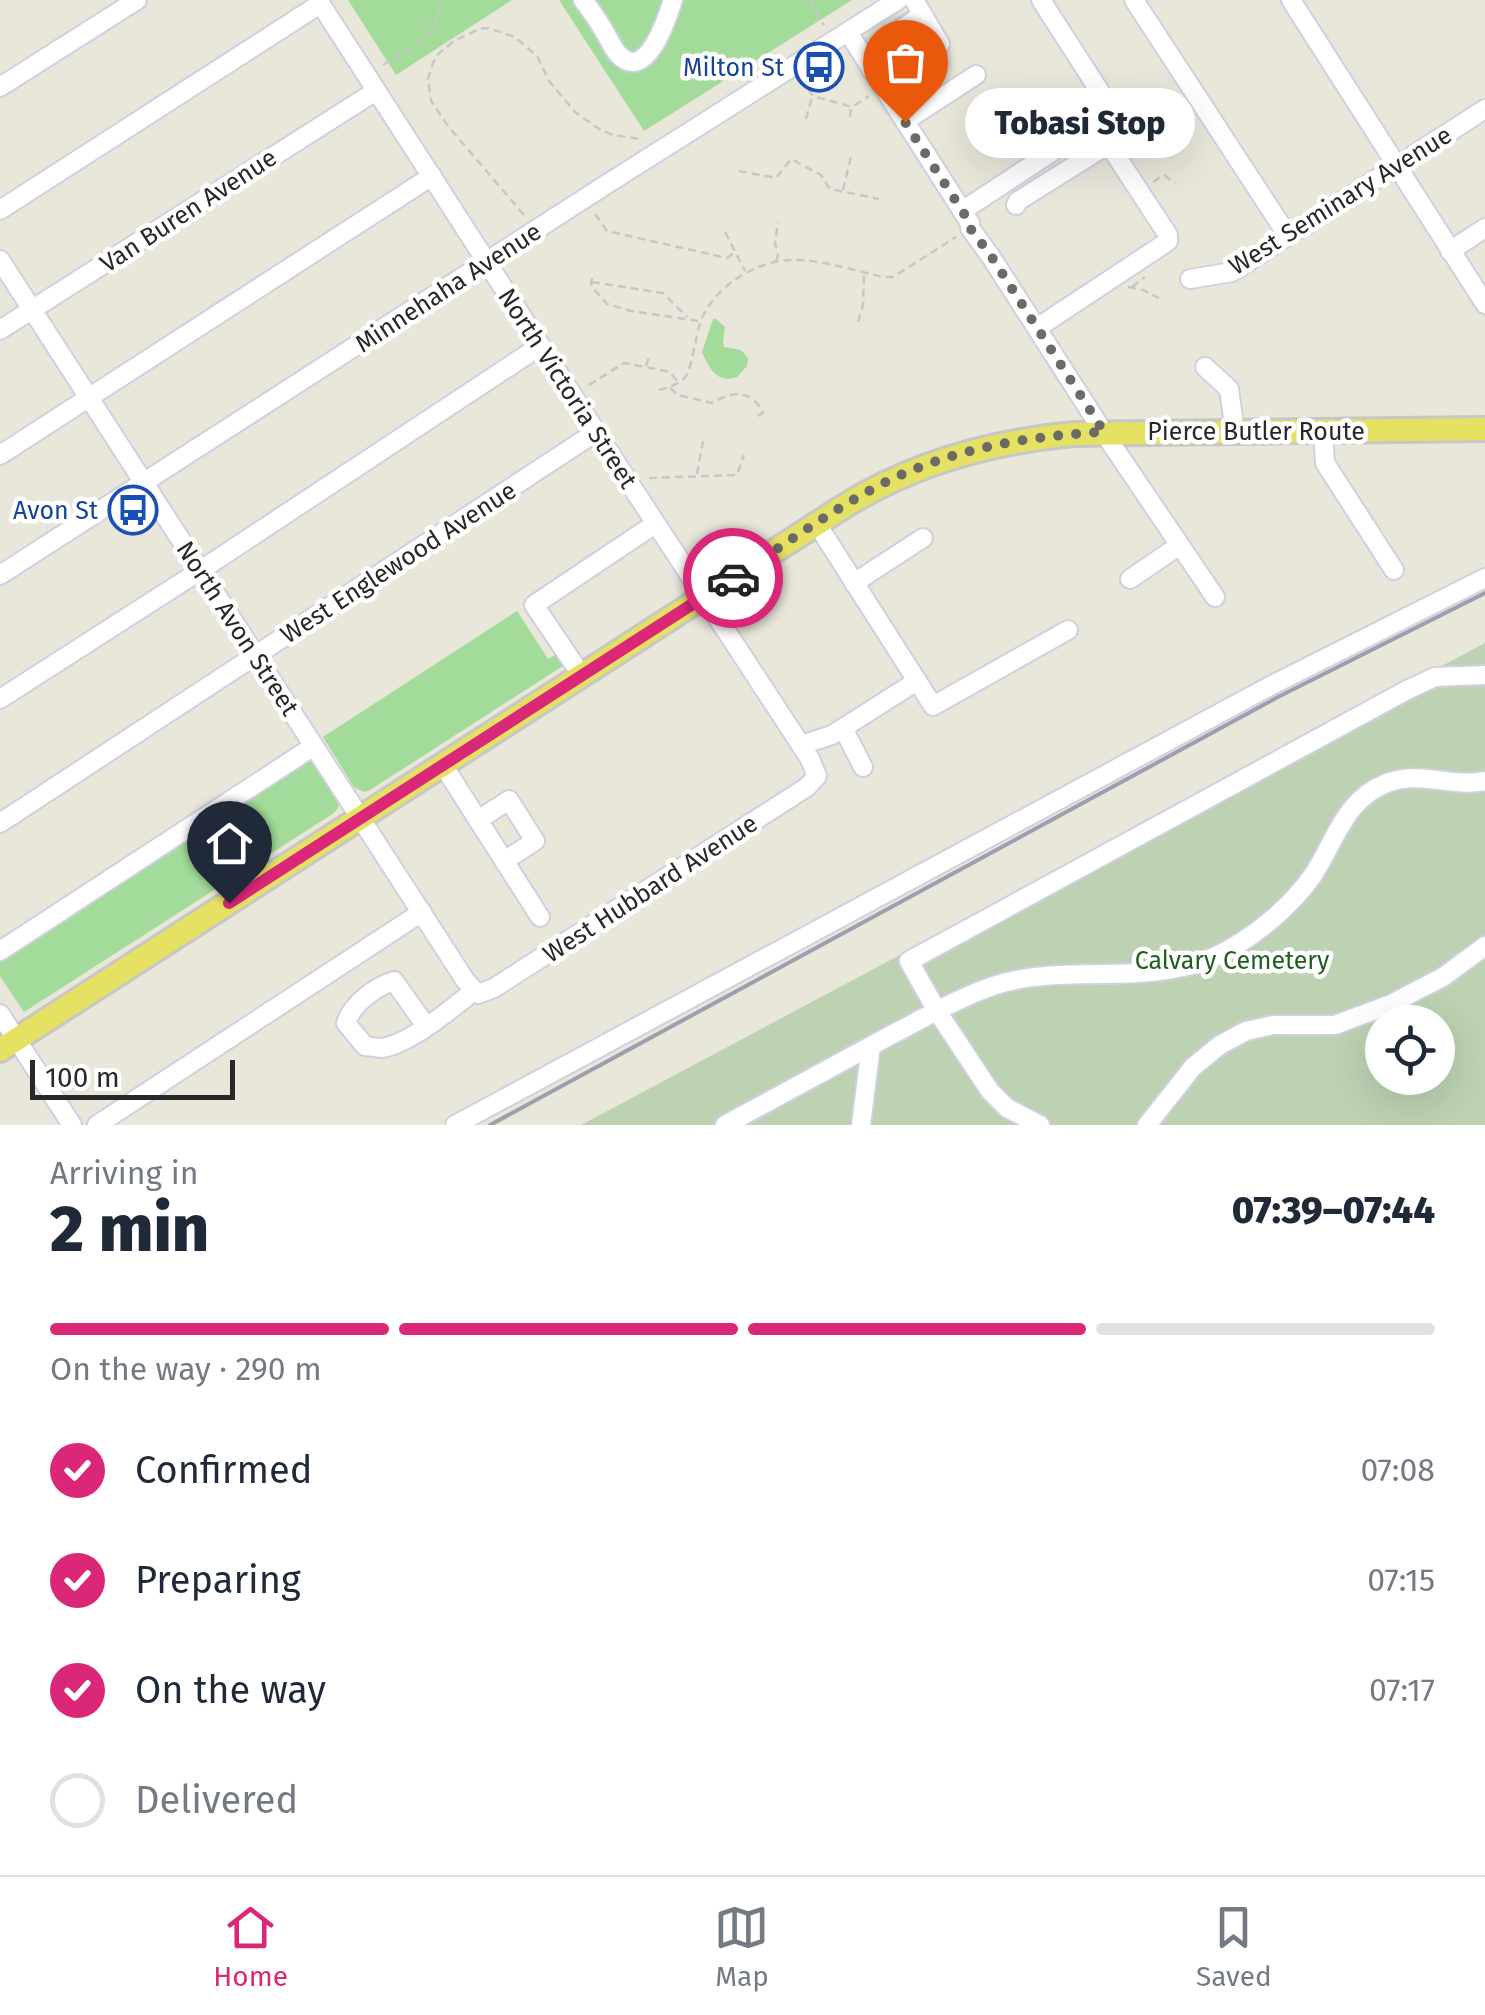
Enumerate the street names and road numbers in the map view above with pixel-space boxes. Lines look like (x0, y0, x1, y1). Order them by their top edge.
street label: West Seminary Avenue (1224, 120, 1457, 282)
street label: Van Buren Avenue (95, 143, 282, 279)
street label: Minnehaha Avenue (350, 217, 547, 359)
street label: North Victoria Street (491, 283, 644, 495)
street label: Pierce Butler Route (1147, 417, 1365, 447)
street label: West Englewood Avenue (275, 475, 522, 650)
street label: North Avon Street (170, 536, 305, 722)
street label: West Hubbard Avenue (538, 808, 763, 969)

